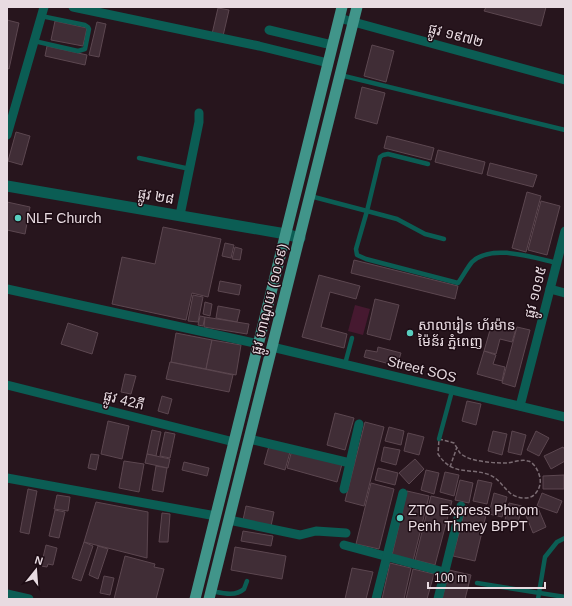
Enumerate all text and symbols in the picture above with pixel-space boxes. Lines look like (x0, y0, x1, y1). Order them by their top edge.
street label: ផ្លូវ ១៩៧២ (426, 20, 485, 54)
street label: ផ្លូវ ២៨ (136, 185, 175, 211)
place label: NLF Church (26, 210, 101, 226)
marker: NLF Church (13, 213, 23, 223)
street label: ផ្លូវ ហាណូយ (១០១៩) (247, 242, 295, 357)
street label: ផ្លូវ ១០១៥ (521, 264, 553, 321)
place label: សាលារៀន ហ័រម៉ាន ម៉ៃន័រ ភ្នំពេញ (418, 316, 516, 350)
marker: សាលារៀន ហ័រម៉ាន ម៉ៃន័រ ភ្នំពេញ (405, 328, 415, 338)
street label: Street SOS (386, 353, 458, 385)
street label: ផ្លូវ 42ភី (101, 387, 146, 417)
place label: ZTO Express Phnom Penh Thmey BPPT (408, 502, 538, 534)
marker: ZTO Express Phnom Penh Thmey BPPT (395, 513, 405, 523)
north arrow (16, 550, 56, 590)
text: N (33, 554, 45, 567)
scale bar (428, 564, 545, 590)
text: 100 m (434, 571, 467, 585)

